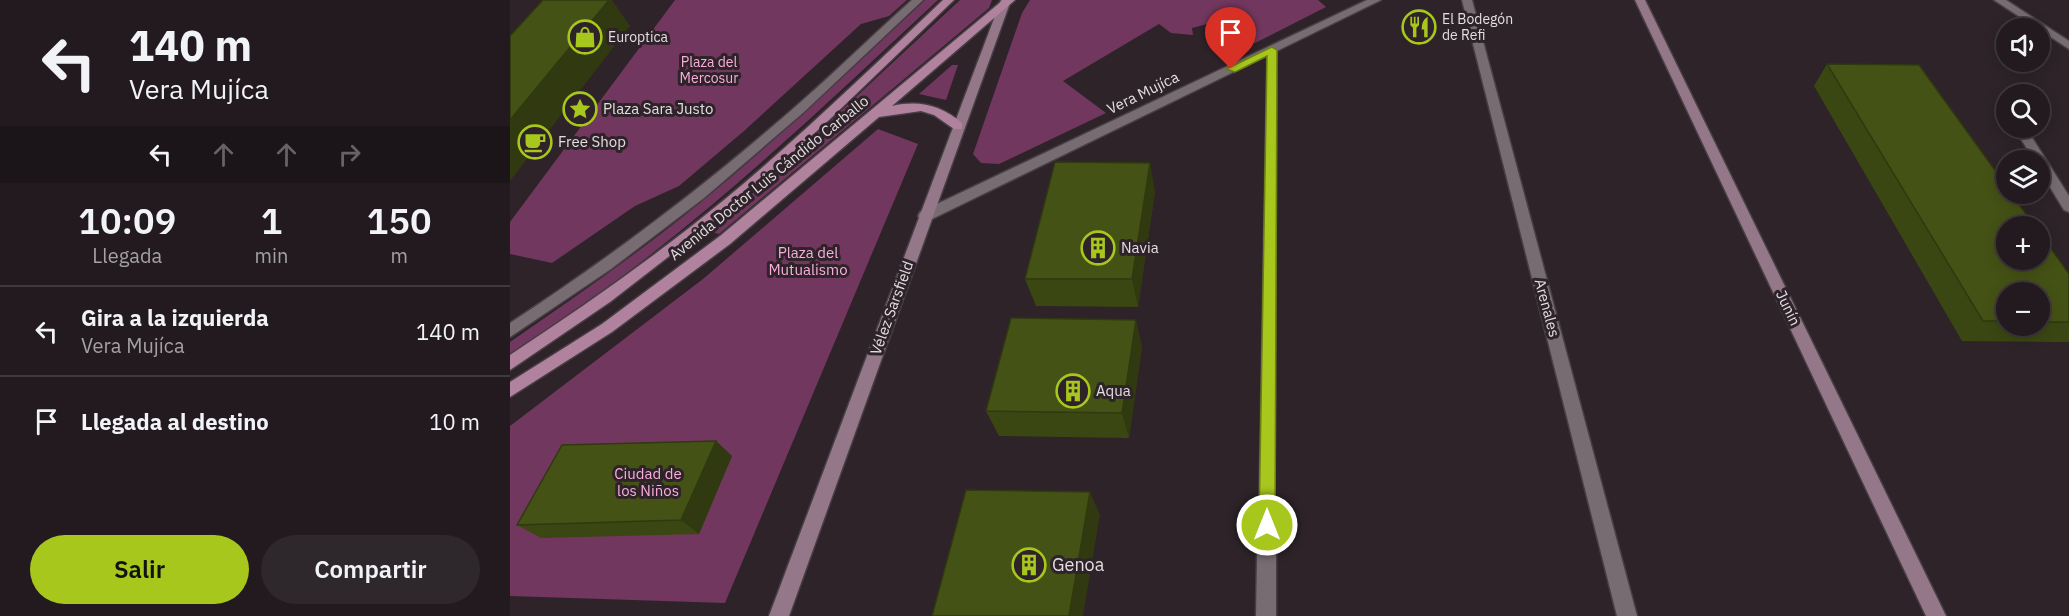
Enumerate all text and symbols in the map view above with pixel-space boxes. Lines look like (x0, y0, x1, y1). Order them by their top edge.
pin (1205, 7, 1256, 69)
restaurant icon: El Bodegón de Refi (1401, 9, 1437, 45)
place label: El Bodegón de Refi (1442, 10, 1513, 44)
icon: arrive (1214, 16, 1247, 49)
text: 140 m (129, 18, 252, 73)
map controls (1996, 18, 2050, 336)
button: sound (1996, 18, 2050, 72)
shop icon: Europtica (567, 19, 603, 55)
icon: left (30, 24, 108, 102)
place label: Europtica (608, 28, 669, 46)
park label: Plaza del Mercosur (680, 53, 738, 87)
street label: Vera Mujíca (1104, 67, 1182, 118)
text: Vera Mujíca (129, 71, 269, 106)
button: search (1996, 84, 2050, 138)
place icon: Plaza Sara Justo (562, 91, 598, 127)
street label: Avenida Doctor Luis Cándido Carballo (665, 91, 872, 264)
place label: Plaza Sara Justo (603, 99, 713, 118)
cafe icon: Free Shop (517, 124, 553, 160)
place label: Free Shop (558, 132, 626, 151)
icon: left (144, 138, 177, 171)
icon: ahead (207, 138, 240, 171)
icon: ahead (270, 138, 303, 171)
icon: right (333, 138, 366, 171)
button: layers (1996, 150, 2050, 204)
text: 10:09 (78, 197, 176, 244)
text: 1 (261, 197, 282, 244)
text: 150 (367, 197, 432, 244)
button: + (1996, 216, 2050, 270)
building icon: Navia (1080, 230, 1116, 266)
place label: Navia (1121, 238, 1159, 257)
text: Llegada (92, 242, 162, 269)
text: min (255, 242, 288, 269)
text: m (390, 242, 408, 269)
park label: Plaza del Mutualismo (768, 243, 848, 279)
street label: Vélez Sarsfield (866, 258, 917, 357)
street label: Arenales (1531, 277, 1564, 339)
button: − (1996, 282, 2050, 336)
street label: Junín (1772, 287, 1805, 329)
text: Gira a la izquierda (81, 303, 269, 332)
icon: left (30, 315, 63, 348)
text: 140 m (416, 317, 480, 346)
text: Vera Mujíca (81, 332, 185, 359)
building icon: Aqua (1055, 373, 1091, 409)
place label: Aqua (1096, 381, 1131, 400)
icon: arrive (30, 405, 63, 438)
text: Llegada al destino (81, 407, 269, 436)
text: 10 m (429, 407, 480, 436)
park label: Ciudad de los Niños (614, 464, 682, 500)
position arrow (1235, 493, 1299, 557)
button: Salir (30, 535, 249, 604)
button: Compartir (261, 535, 480, 604)
building icon: Genoa (1011, 547, 1047, 583)
place label: Genoa (1052, 553, 1105, 576)

